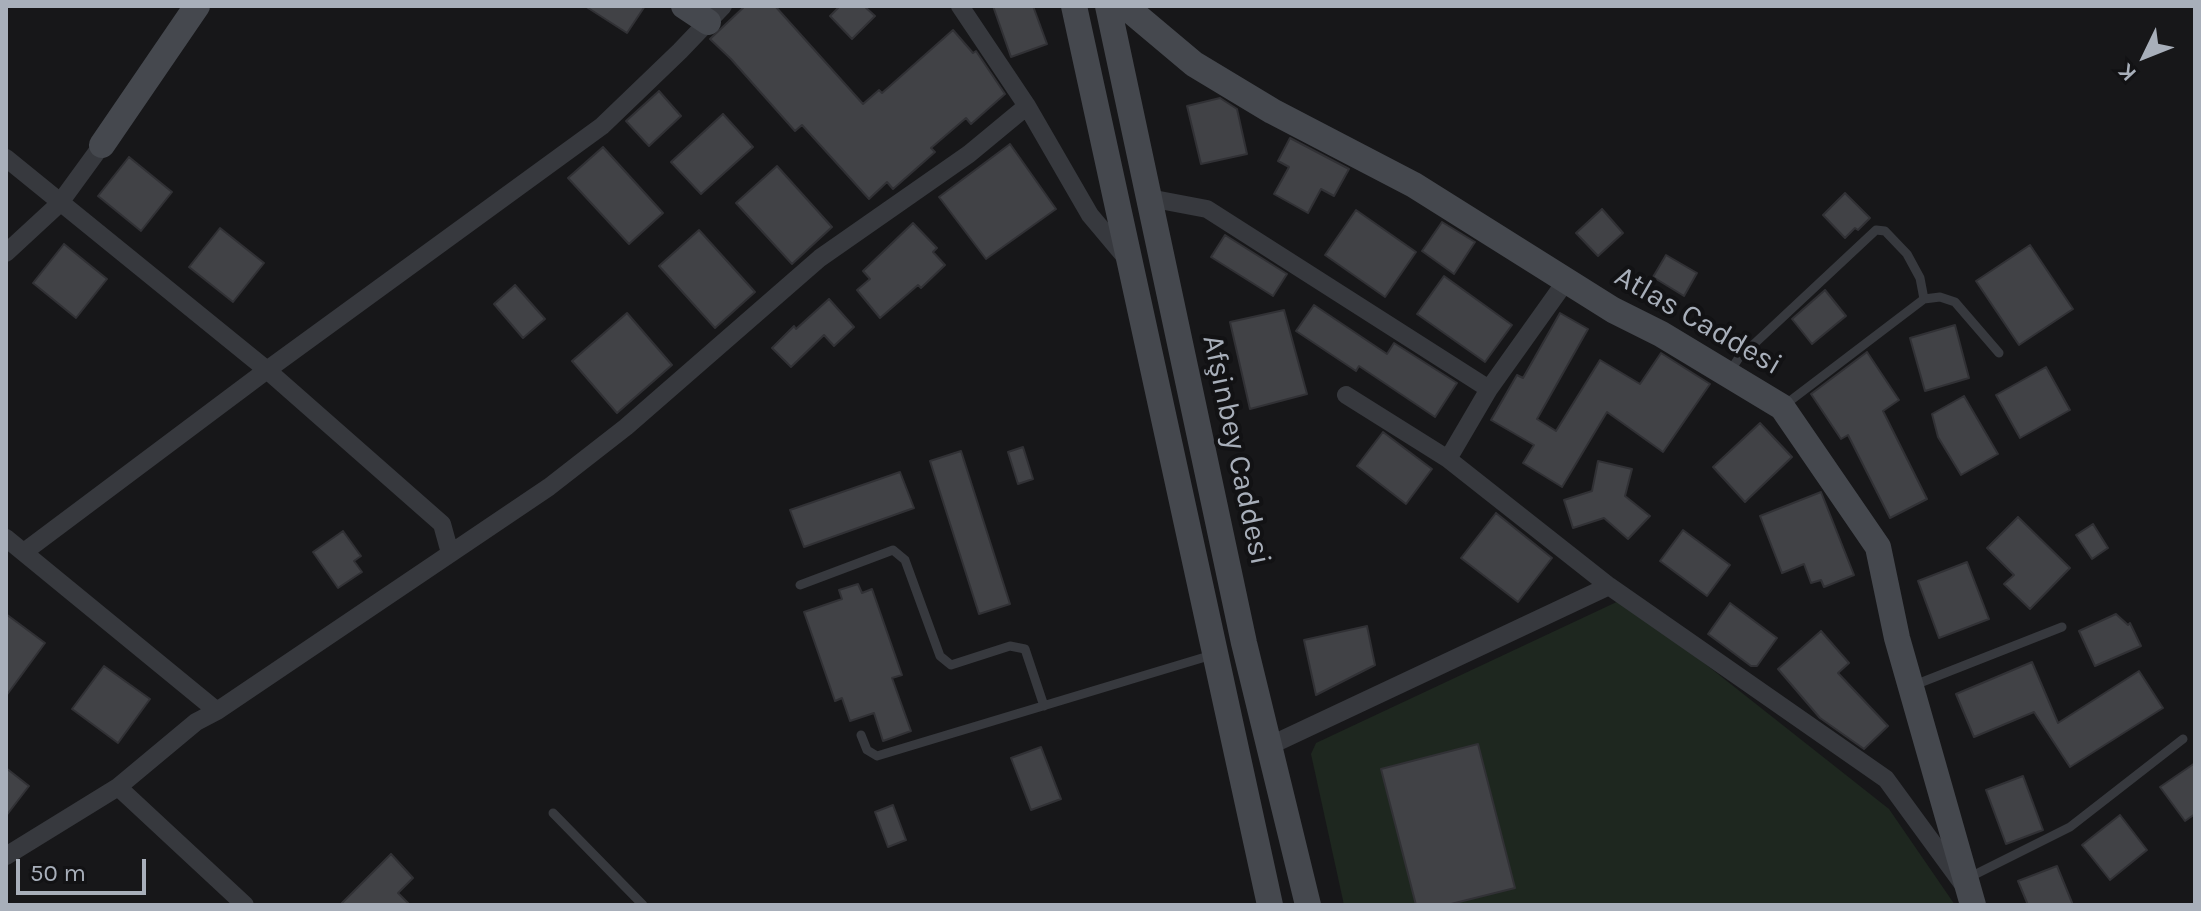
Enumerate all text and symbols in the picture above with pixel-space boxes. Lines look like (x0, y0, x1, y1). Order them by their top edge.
north arrow (2105, 16, 2185, 96)
text: K (2113, 58, 2142, 87)
street label: Atlas Caddesi (1608, 259, 1788, 383)
street label: Afşinbey Caddesi (1194, 332, 1278, 568)
scale bar (20, 843, 150, 893)
text: 50 m (30, 859, 86, 887)

